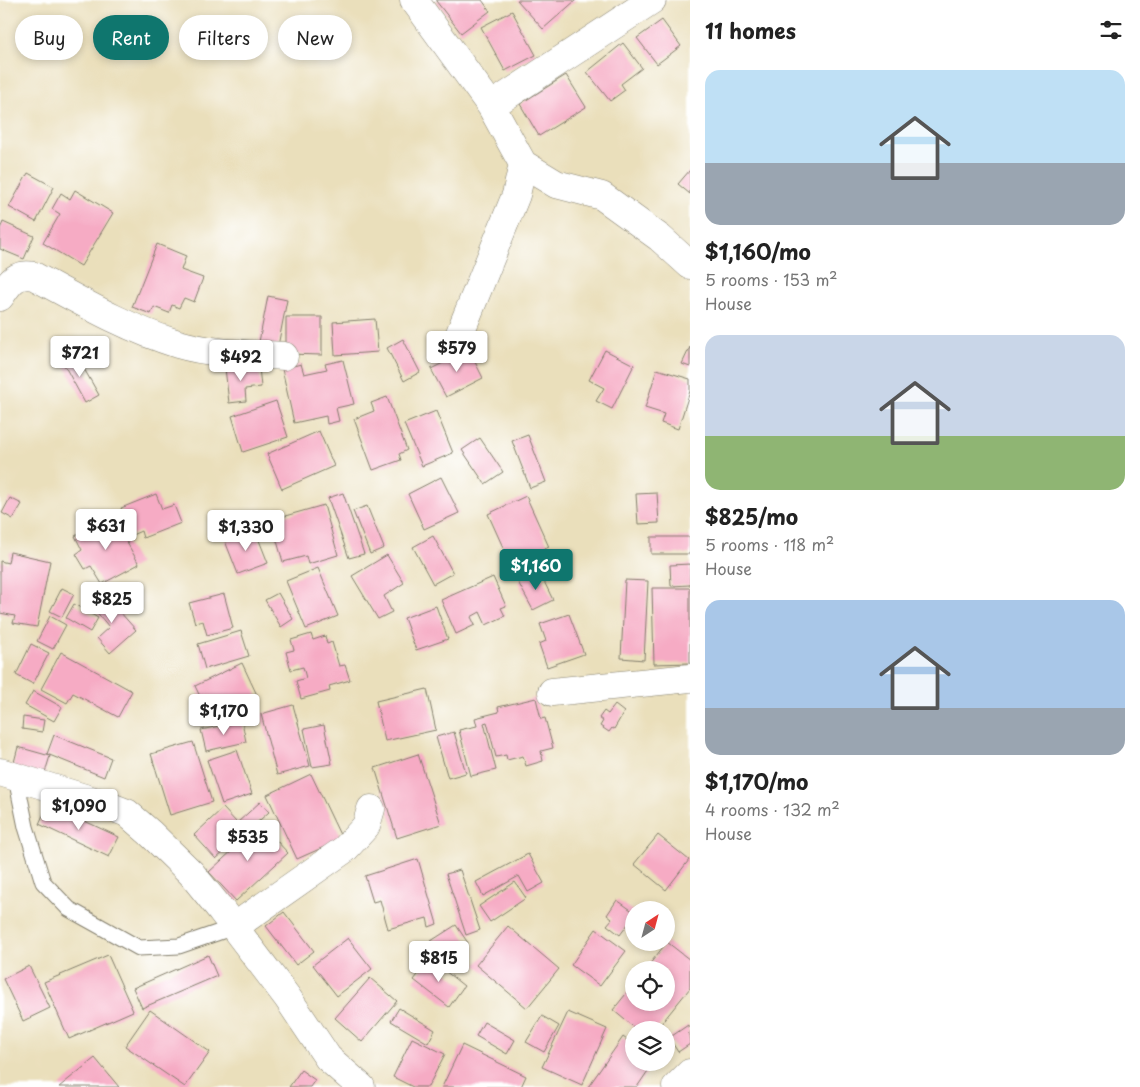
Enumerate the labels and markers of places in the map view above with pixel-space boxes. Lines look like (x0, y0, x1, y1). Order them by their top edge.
pin: $579 (427, 330, 487, 373)
pin: $721 (50, 336, 110, 378)
pin: $492 (211, 340, 271, 382)
pin: $631 (76, 508, 136, 551)
pin: $1,330 (205, 510, 287, 552)
pin: $1,160 (495, 548, 577, 591)
pin: $825 (82, 582, 142, 624)
pin: $1,170 (183, 694, 265, 736)
pin: $1,090 (38, 788, 120, 831)
pin: $535 (218, 820, 278, 862)
pin: $815 (409, 940, 469, 983)

